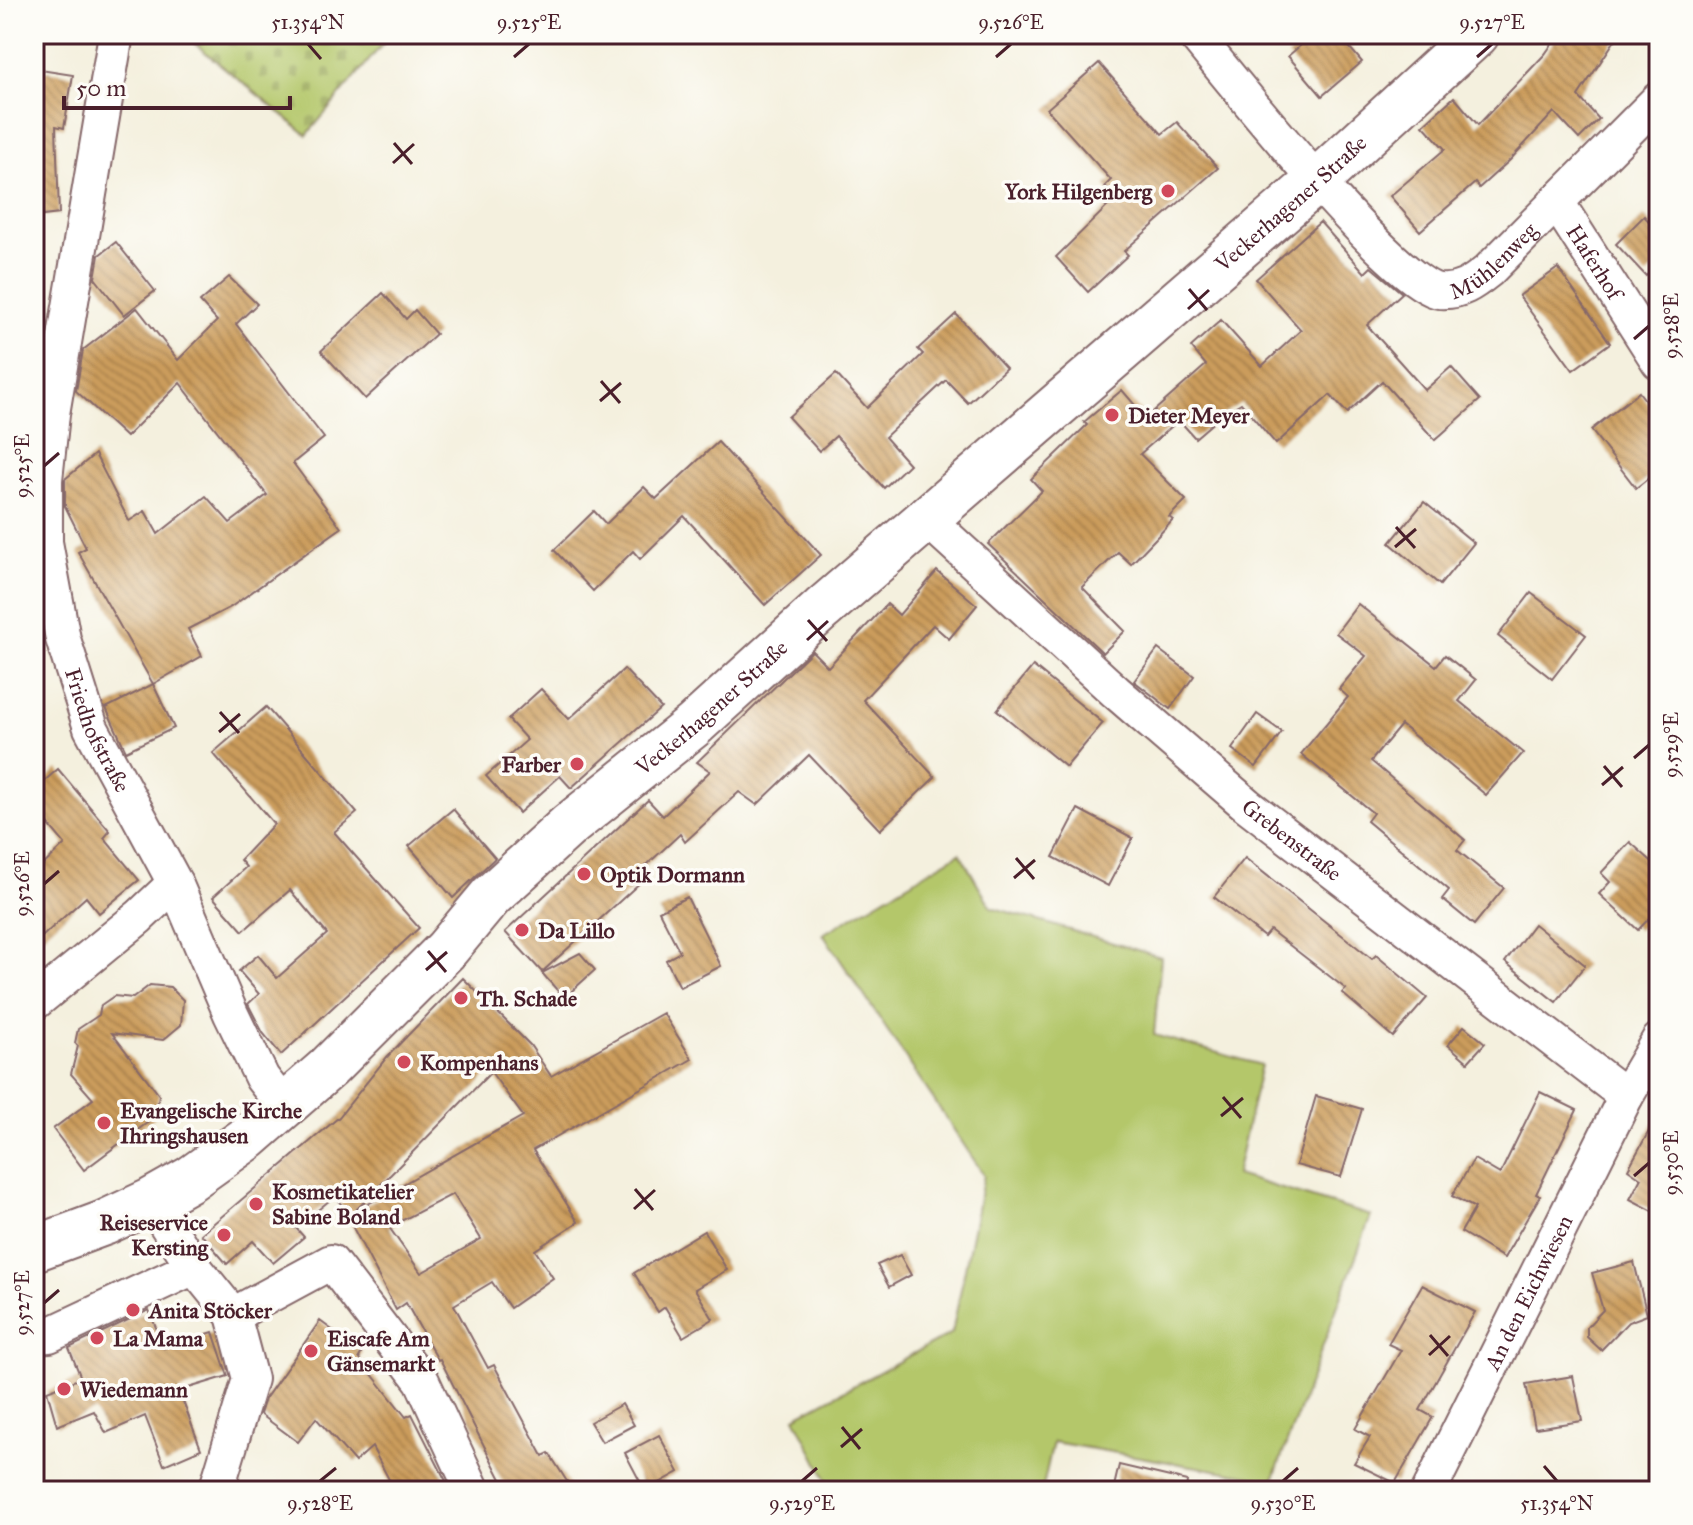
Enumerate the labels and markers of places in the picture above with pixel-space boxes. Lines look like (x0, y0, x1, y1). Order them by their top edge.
place label: York Hilgenberg (1004, 178, 1153, 205)
marker: York Hilgenberg (1159, 182, 1177, 200)
place label: Dieter Meyer (1128, 402, 1250, 429)
marker: Dieter Meyer (1103, 406, 1121, 424)
place label: Farber (502, 751, 562, 778)
marker: Farber (568, 755, 586, 773)
place label: Optik Dormann (600, 861, 745, 888)
marker: Optik Dormann (575, 865, 593, 883)
place label: Da Lillo (538, 917, 615, 944)
marker: Da Lillo (513, 921, 531, 939)
place label: Th. Schade (476, 985, 577, 1012)
marker: Th. Schade (452, 989, 470, 1007)
place label: Kompenhans (420, 1049, 539, 1076)
marker: Kompenhans (395, 1053, 413, 1071)
place label: Evangelische Kirche Ihringshausen (120, 1097, 302, 1149)
marker: Evangelische Kirche Ihringshausen (95, 1114, 113, 1132)
place label: Kosmetikatelier Sabine Boland (272, 1178, 415, 1230)
marker: Kosmetikatelier Sabine Boland (247, 1195, 265, 1213)
place label: Reiseservice Kersting (99, 1209, 209, 1261)
marker: Reiseservice Kersting (215, 1226, 233, 1244)
place label: Anita Stöcker (147, 1297, 273, 1324)
marker: Anita Stöcker (124, 1301, 142, 1319)
place label: La Mama (113, 1325, 204, 1352)
place label: Eiscafe Am Gänsemarkt (327, 1325, 435, 1377)
marker: La Mama (88, 1329, 106, 1347)
marker: Eiscafe Am Gänsemarkt (302, 1342, 320, 1360)
place label: Wiedemann (80, 1376, 188, 1403)
marker: Wiedemann (55, 1380, 73, 1398)

